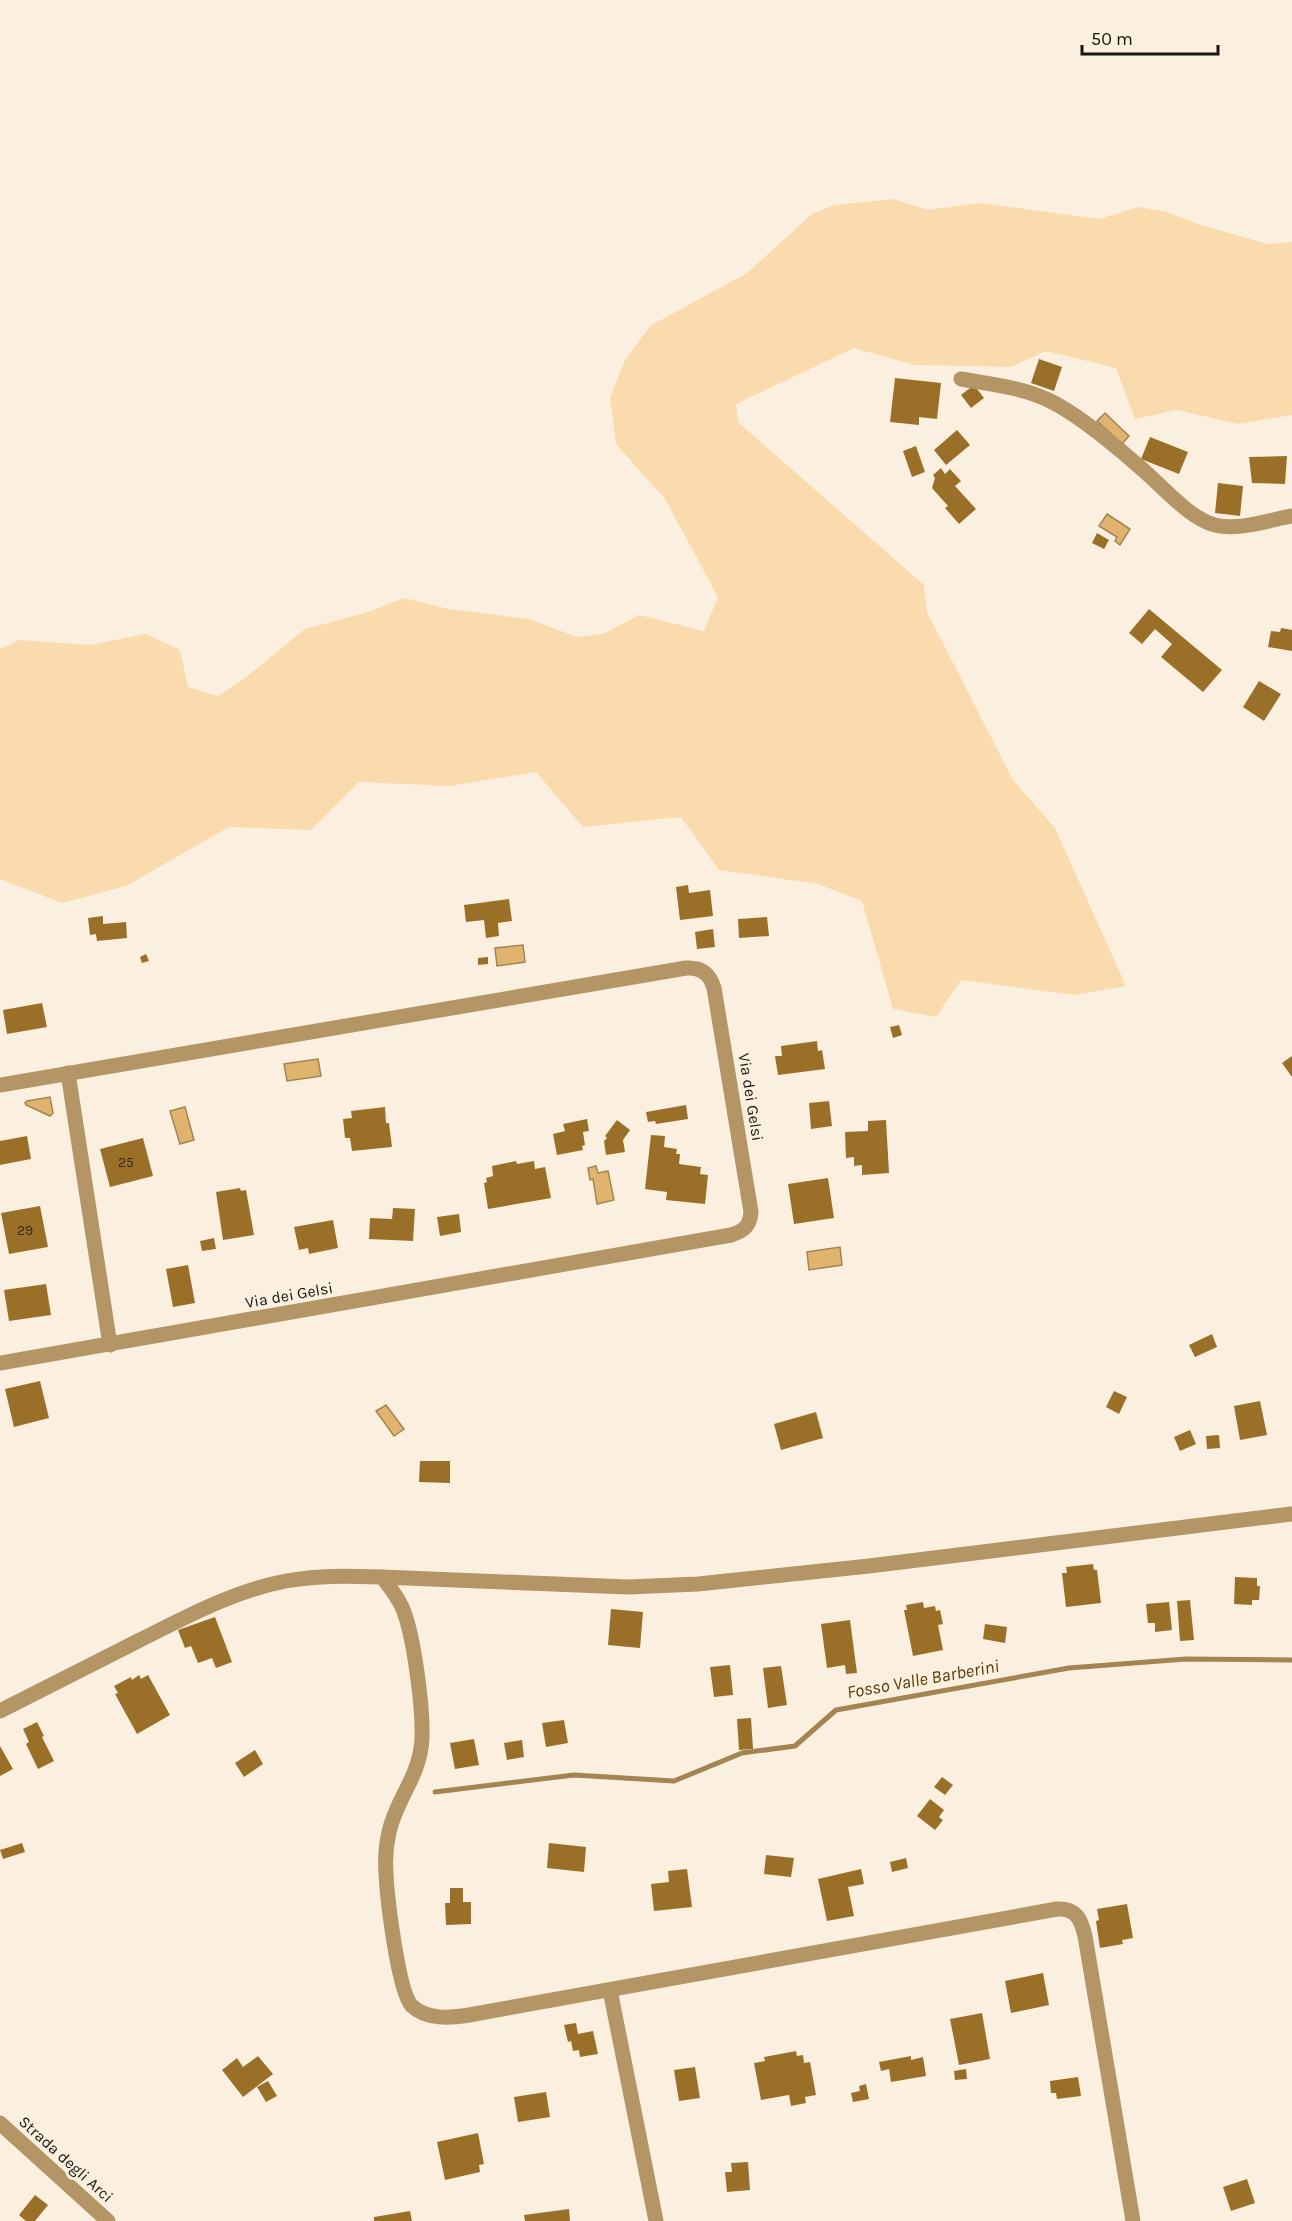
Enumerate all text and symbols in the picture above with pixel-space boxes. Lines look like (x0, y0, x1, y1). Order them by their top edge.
scale bar (1082, 18, 1218, 56)
text: 50 m (1091, 28, 1133, 50)
street label: Via dei Gelsi (735, 1052, 767, 1142)
house number: 25 (118, 1154, 134, 1171)
house number: 29 (17, 1222, 33, 1239)
street label: Via dei Gelsi (244, 1278, 334, 1312)
water label: Fosso Valle Barberini (845, 1655, 1001, 1703)
street label: Strada degli Arci (15, 2112, 117, 2206)

